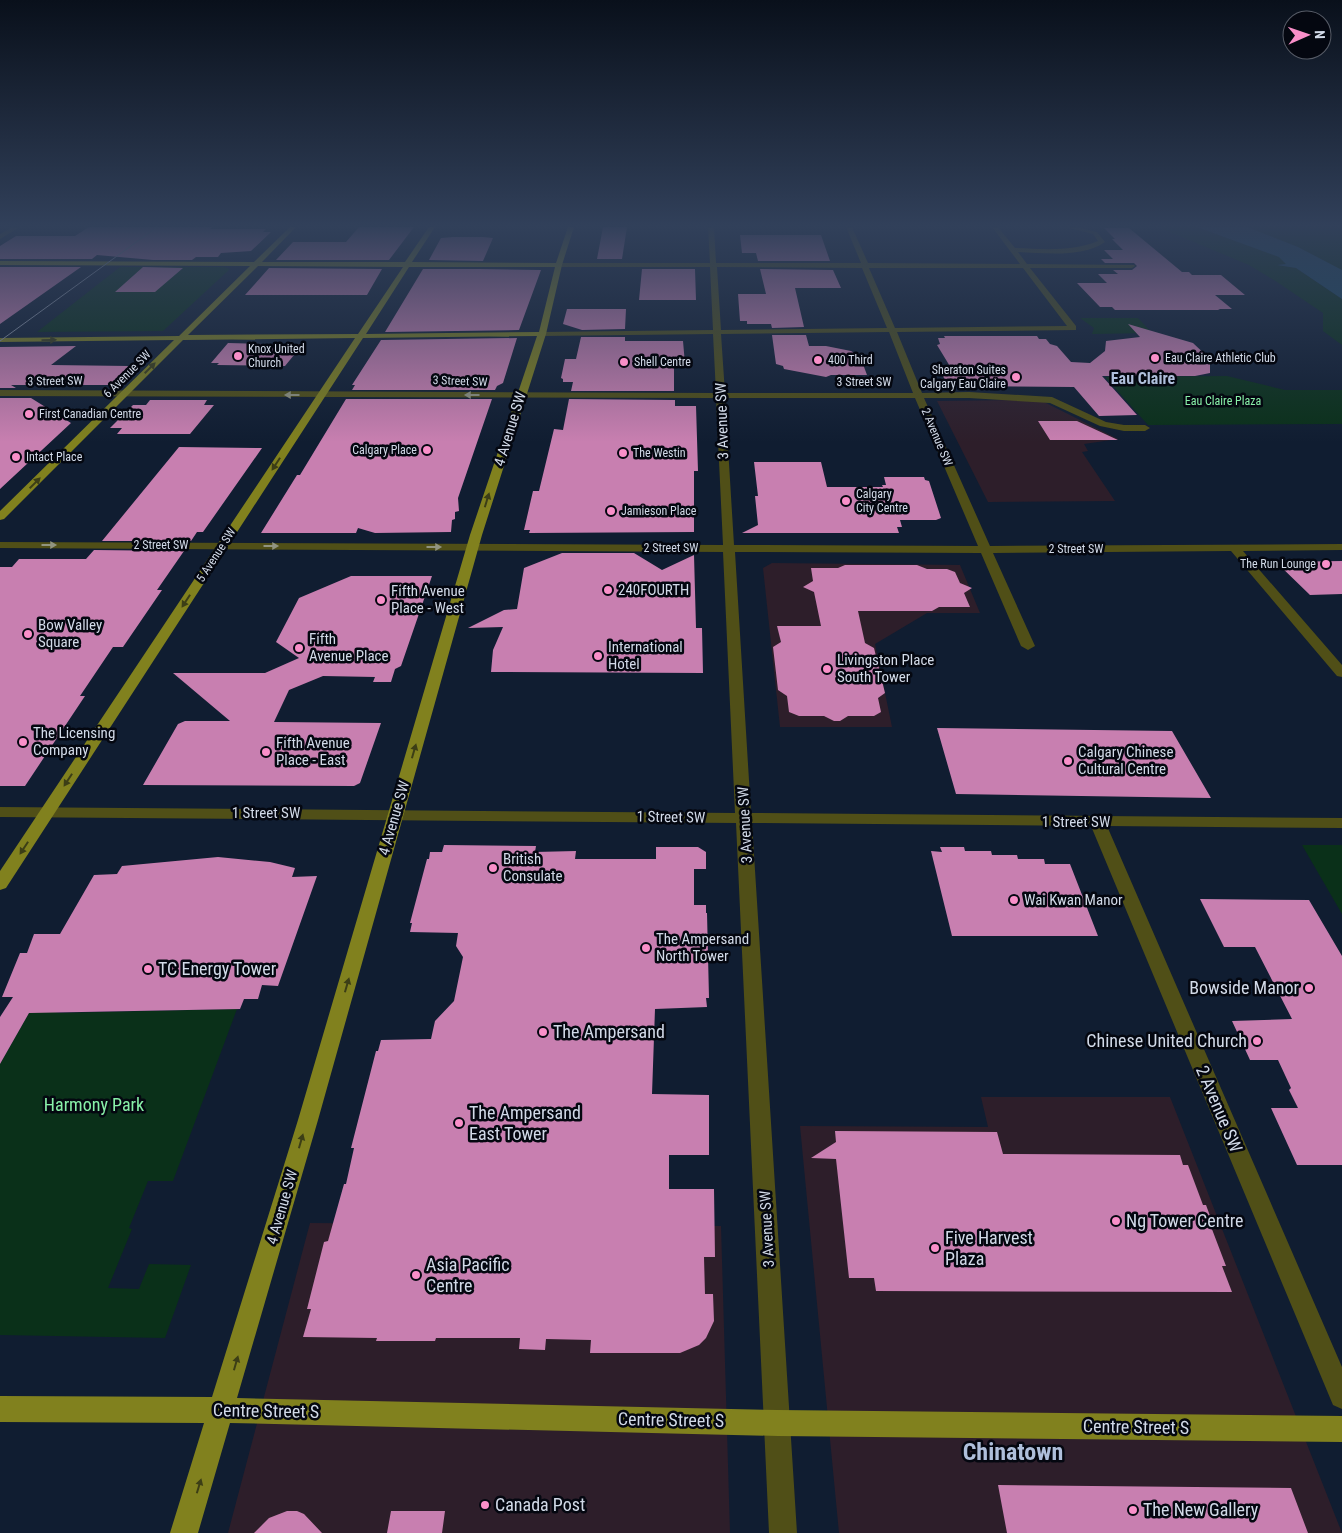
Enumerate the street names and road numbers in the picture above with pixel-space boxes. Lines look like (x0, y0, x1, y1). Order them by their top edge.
street label: 6 Avenue SW (100, 347, 154, 401)
street label: 3 Street SW (432, 373, 488, 389)
street label: 3 Street SW (27, 374, 83, 388)
street label: 3 Street SW (837, 375, 891, 389)
street label: 3 Avenue SW (712, 382, 732, 460)
street label: 4 Avenue SW (490, 389, 530, 468)
street label: 2 Avenue SW (919, 406, 955, 468)
street label: 5 Avenue SW (193, 525, 239, 585)
street label: 2 Street SW (134, 538, 188, 552)
street label: 2 Street SW (644, 541, 698, 555)
street label: 2 Street SW (1049, 542, 1103, 556)
street label: 4 Avenue SW (375, 778, 413, 857)
street label: 3 Avenue SW (734, 786, 756, 864)
street label: 1 Street SW (232, 804, 301, 822)
street label: 1 Street SW (637, 807, 706, 827)
street label: 1 Street SW (1042, 813, 1111, 831)
street label: 2 Avenue SW (1192, 1062, 1247, 1156)
street label: 4 Avenue SW (263, 1167, 301, 1246)
street label: 3 Avenue SW (756, 1190, 778, 1268)
street label: Centre Street S (213, 1399, 319, 1422)
street label: Centre Street S (618, 1408, 724, 1431)
street label: Centre Street S (1083, 1415, 1189, 1438)

